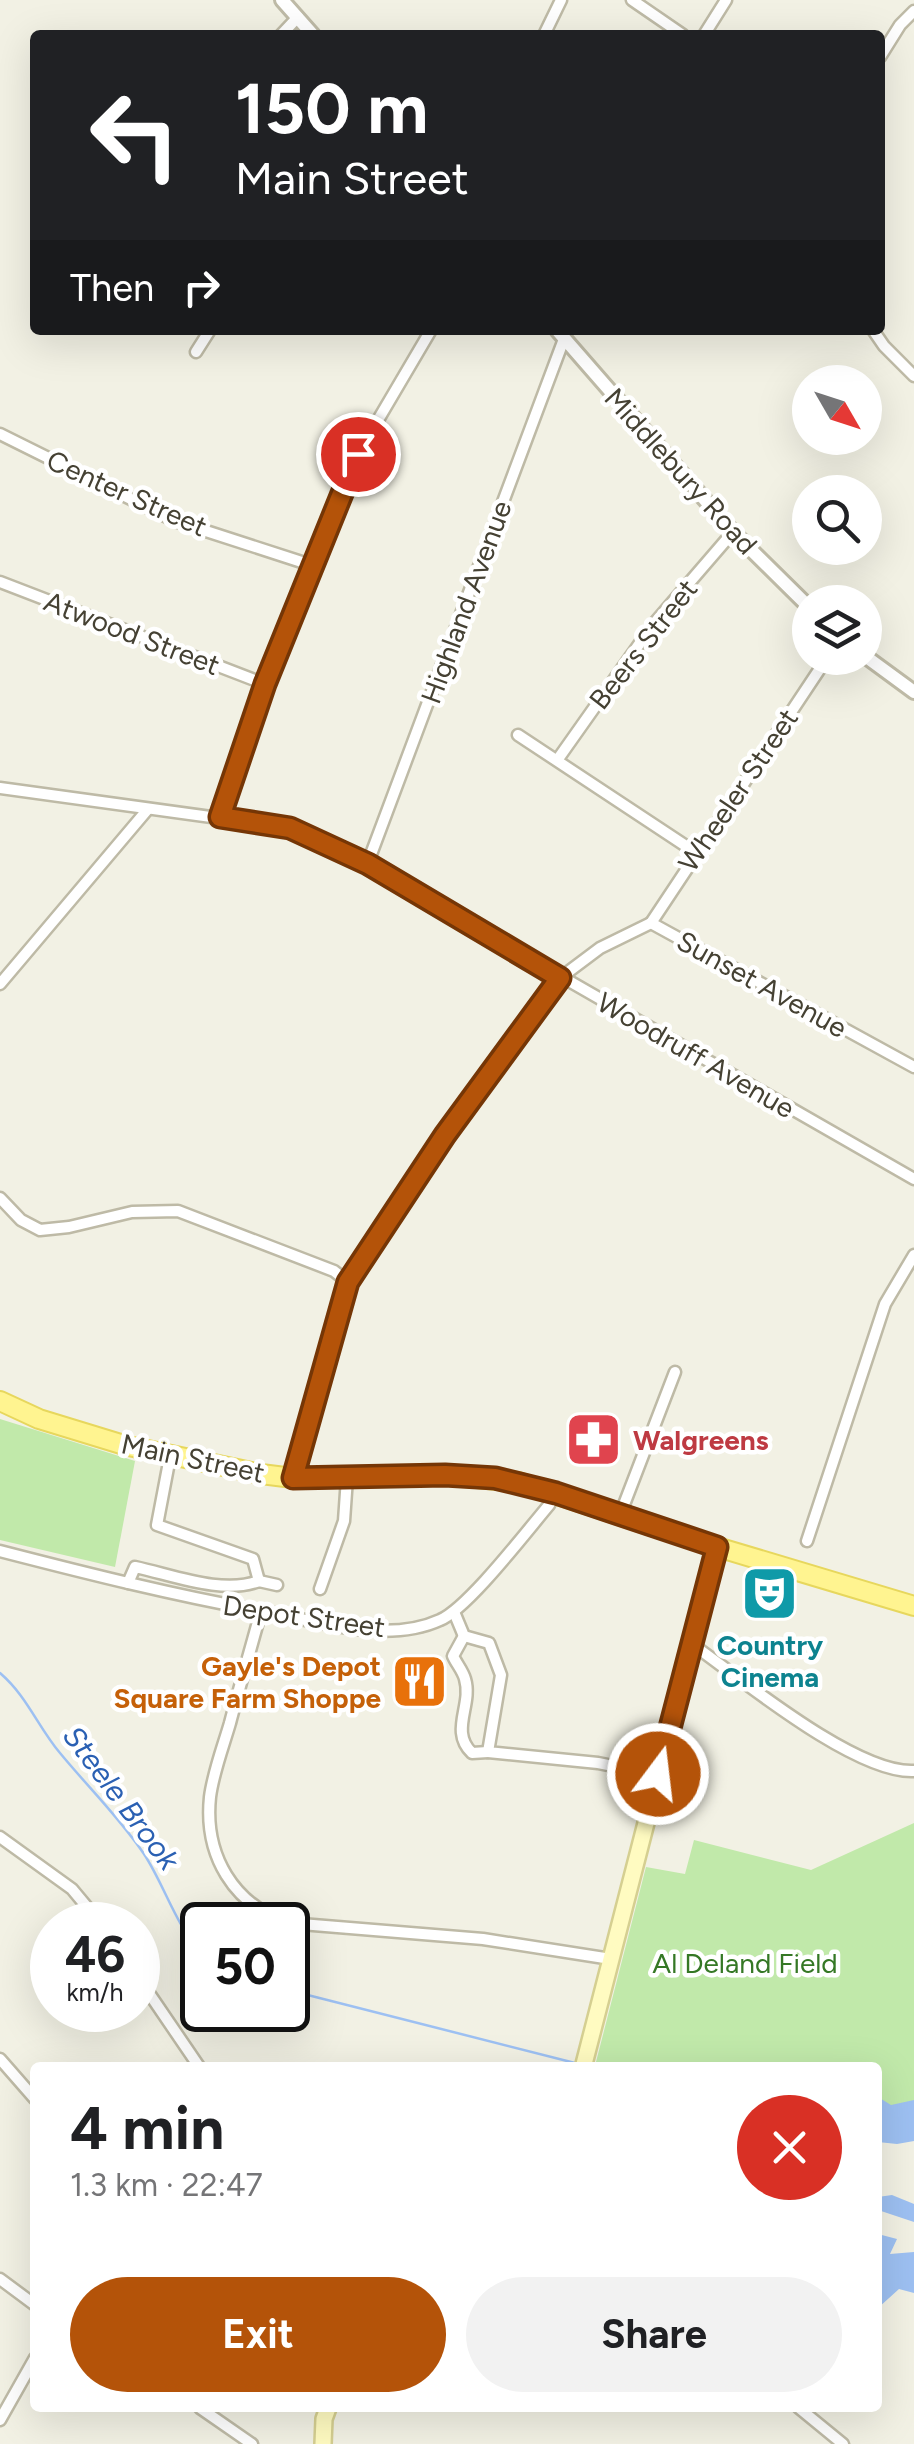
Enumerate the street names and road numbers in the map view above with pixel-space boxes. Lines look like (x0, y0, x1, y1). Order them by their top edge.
street label: Middlebury Road (597, 381, 765, 561)
street label: Center Street (42, 443, 212, 543)
street label: Highland Avenue (413, 496, 519, 708)
street label: Beers Street (582, 572, 704, 716)
street label: Atwood Street (39, 584, 225, 682)
street label: Wheeler Street (671, 702, 805, 878)
street label: Sunset Avenue (671, 923, 853, 1045)
street label: Woodruff Avenue (591, 985, 801, 1125)
street label: Main Street (118, 1426, 268, 1490)
street label: Depot Street (221, 1588, 387, 1644)

